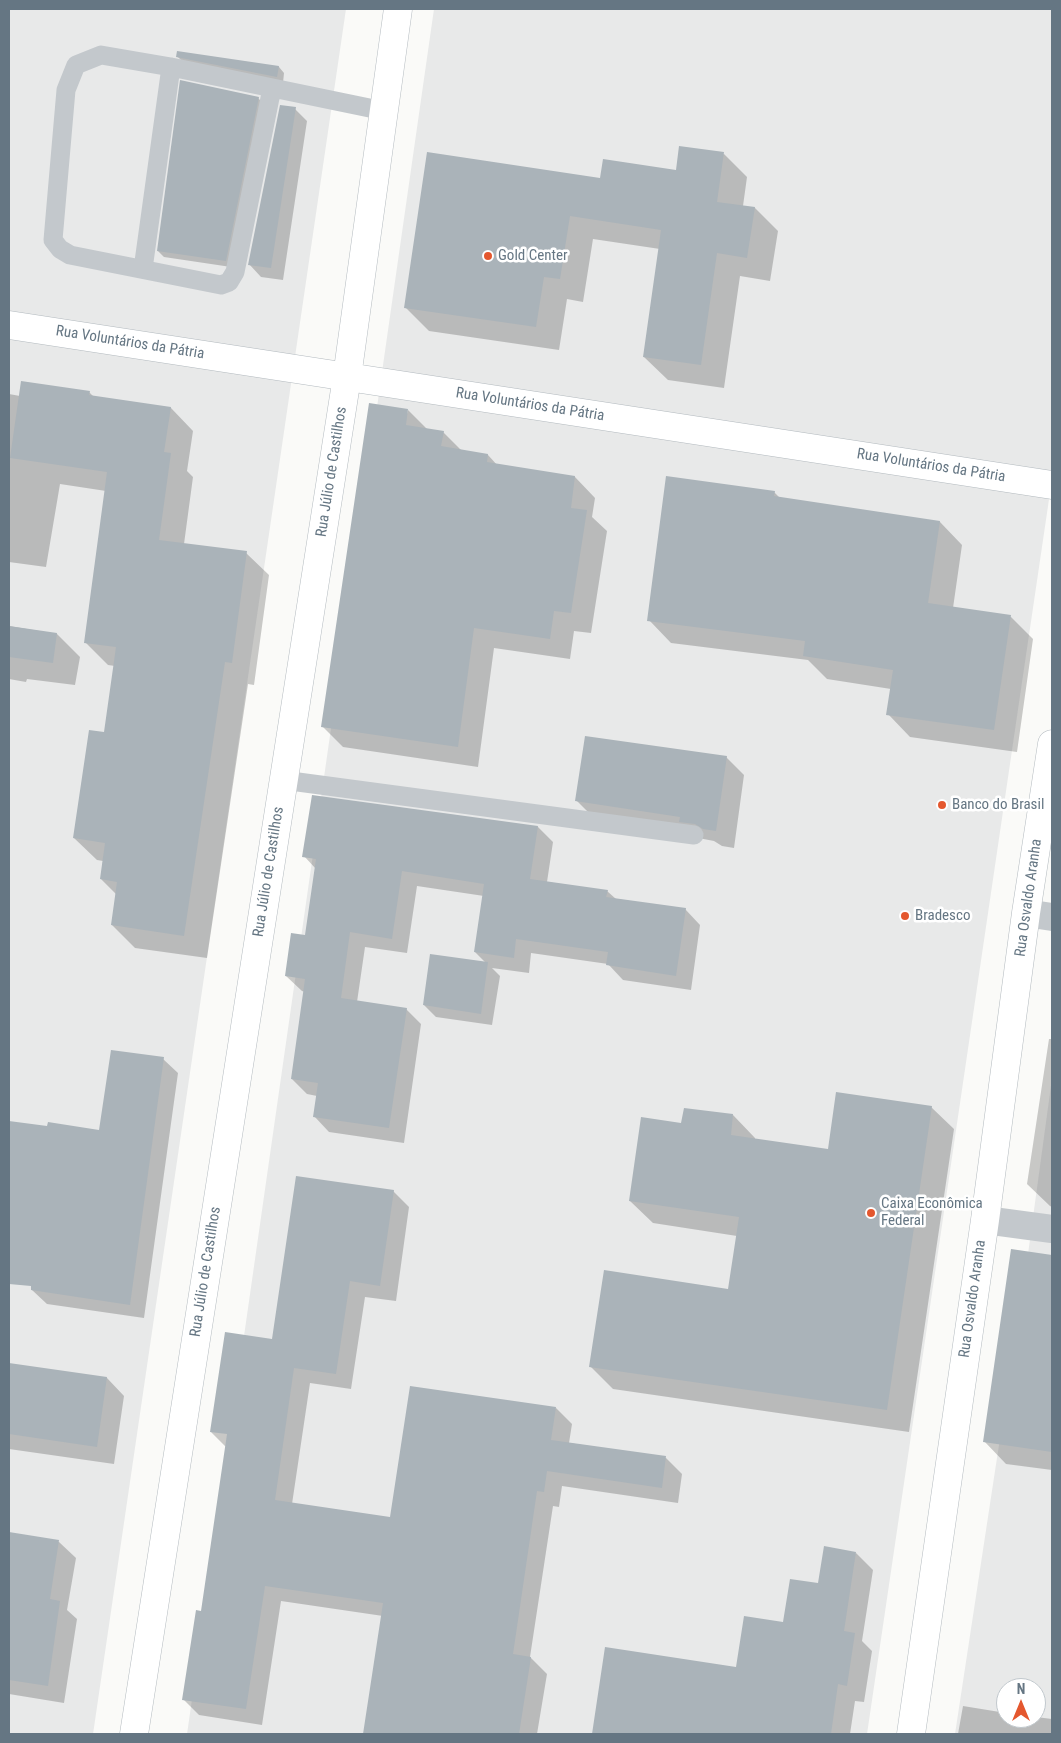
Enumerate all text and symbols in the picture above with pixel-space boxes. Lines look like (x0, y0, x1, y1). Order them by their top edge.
place label: Gold Center (498, 247, 568, 265)
marker: Gold Center (482, 250, 494, 262)
street label: Rua Voluntários da Pátria (55, 322, 205, 364)
street label: Rua Voluntários da Pátria (455, 384, 605, 426)
street label: Rua Júlio de Castilhos (313, 406, 351, 538)
street label: Rua Voluntários da Pátria (856, 445, 1006, 487)
place label: Banco do Brasil (952, 796, 1044, 814)
marker: Banco do Brasil (936, 799, 948, 811)
street label: Rua Júlio de Castilhos (250, 806, 288, 938)
street label: Rua Osvaldo Aranha (1012, 838, 1046, 958)
place label: Bradesco (915, 907, 970, 925)
marker: Bradesco (899, 910, 911, 922)
place label: Caixa Econômica Federal (881, 1195, 983, 1230)
street label: Rua Júlio de Castilhos (187, 1206, 225, 1338)
marker: Caixa Econômica Federal (865, 1207, 877, 1219)
street label: Rua Osvaldo Aranha (956, 1239, 990, 1359)
north arrow (996, 1678, 1046, 1728)
text: N (1017, 1681, 1025, 1697)

